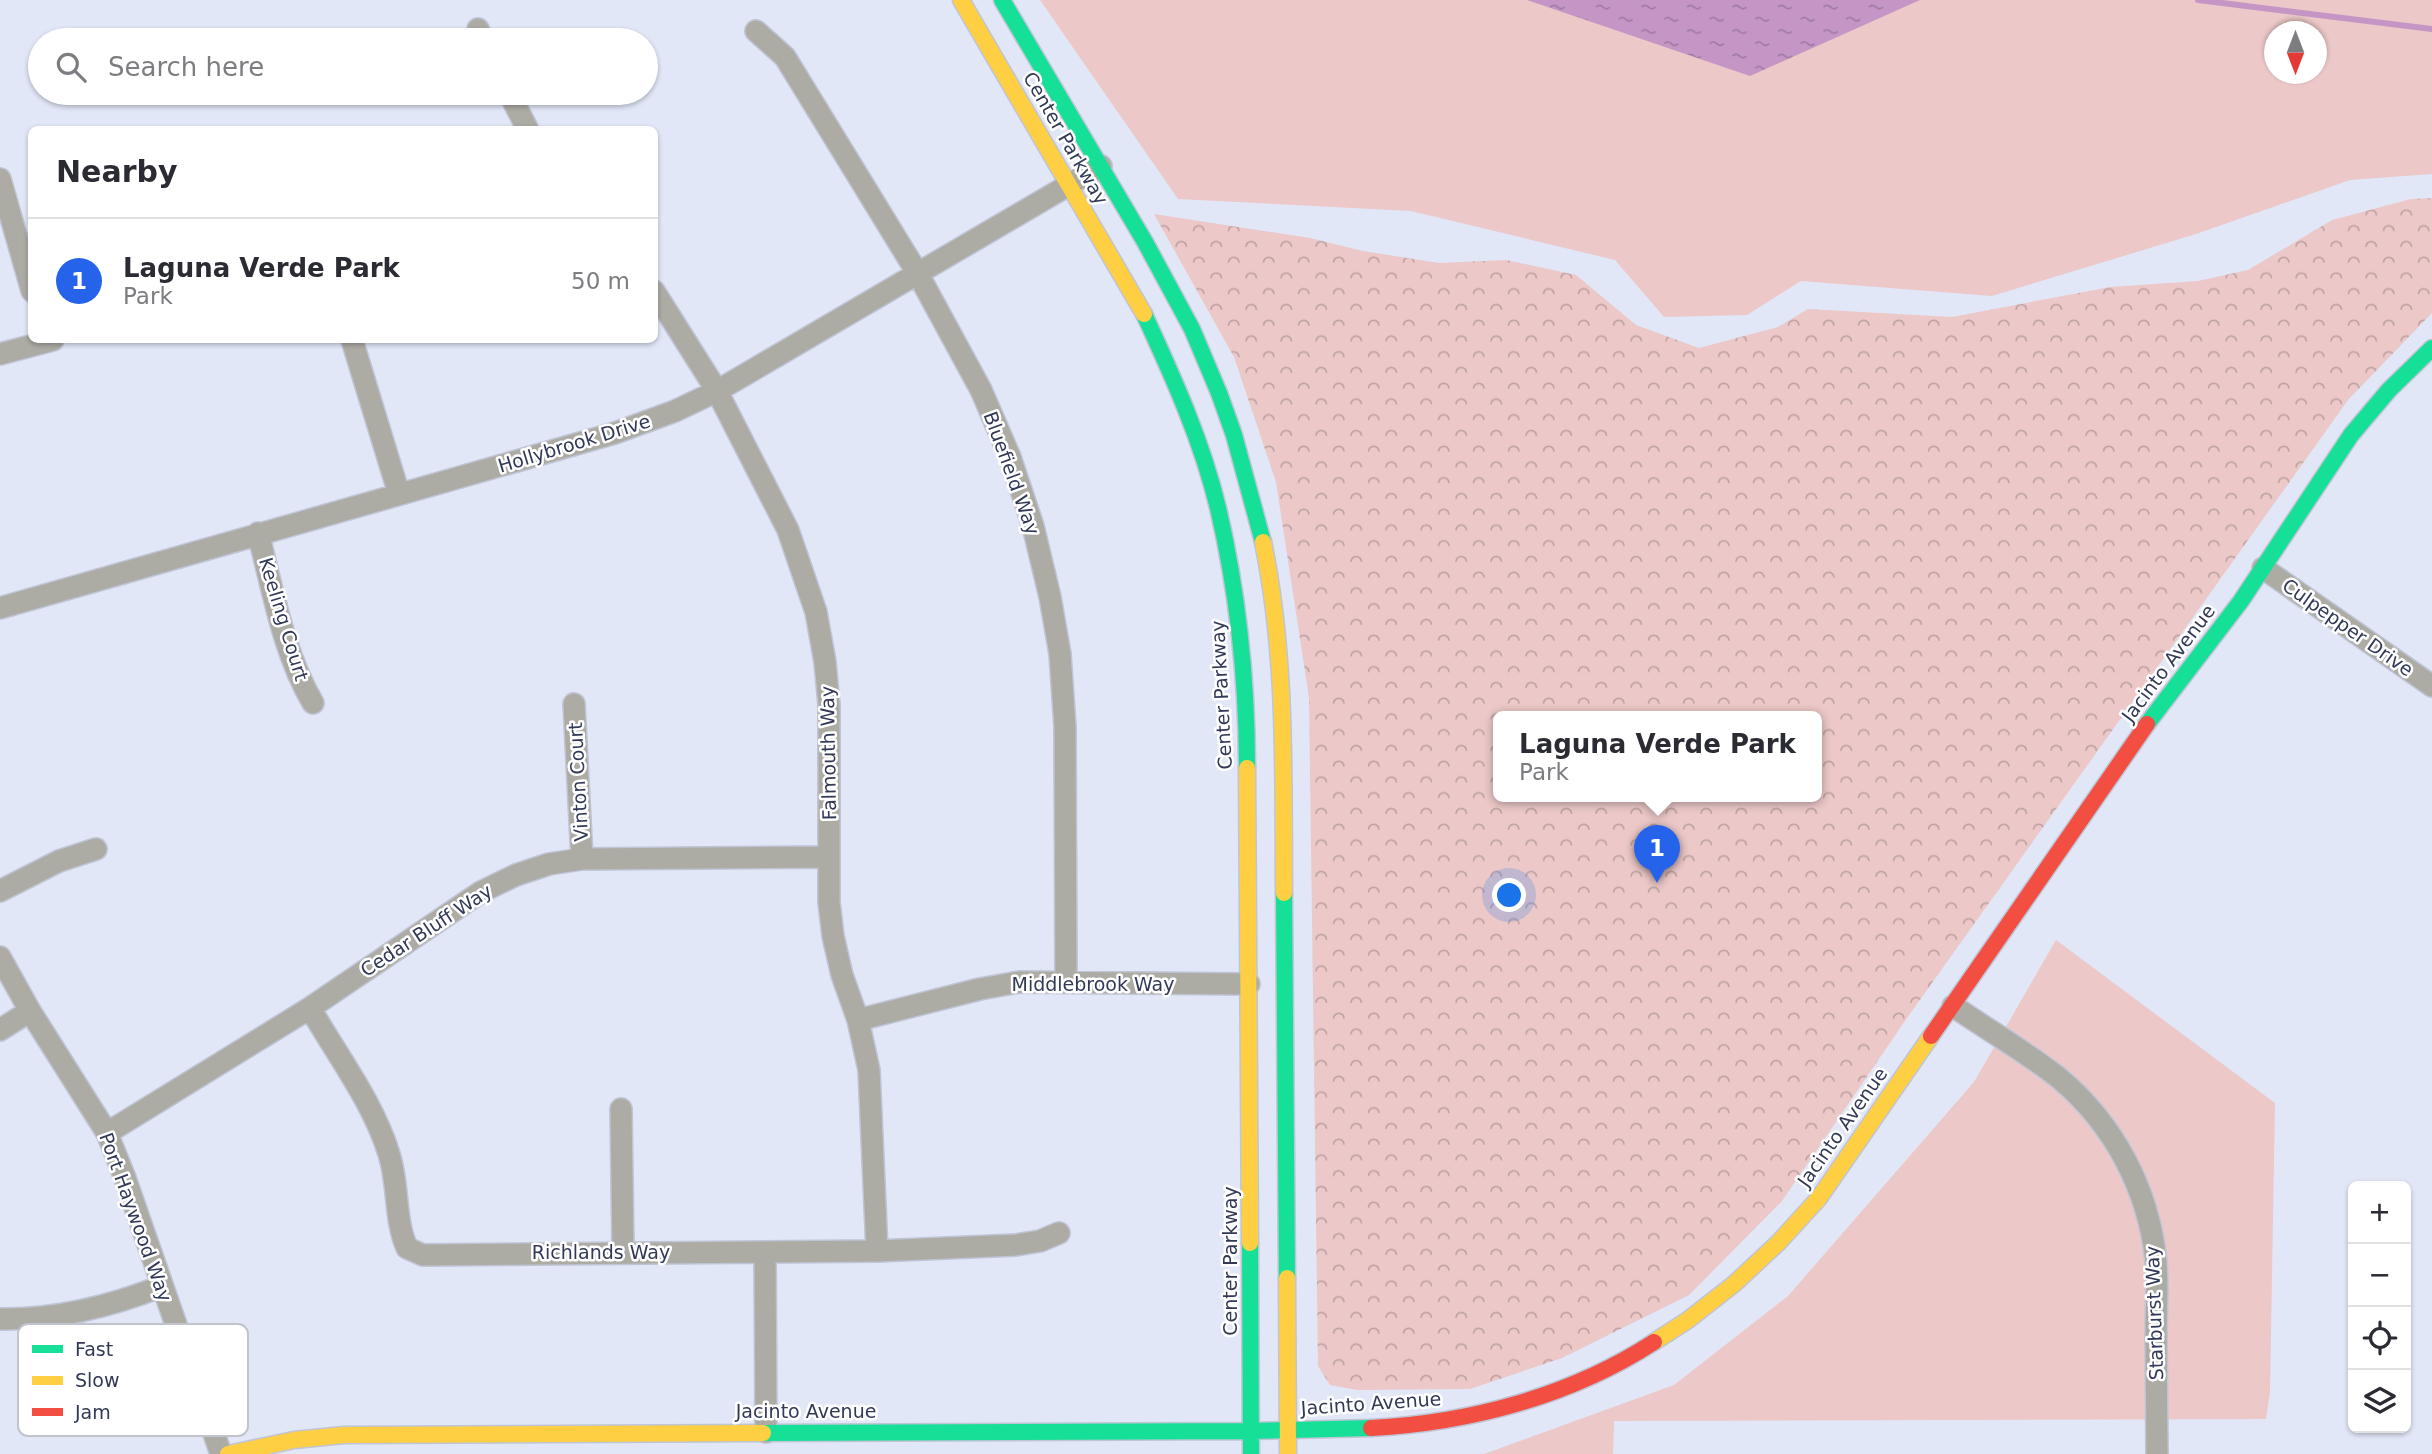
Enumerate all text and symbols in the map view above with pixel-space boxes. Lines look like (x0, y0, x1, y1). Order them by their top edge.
north arrow (2264, 21, 2327, 84)
search box (28, 28, 658, 105)
icon: search (52, 48, 90, 86)
text: Search here (108, 52, 264, 82)
street label: Center Parkway (1019, 68, 1113, 208)
text: Nearby (56, 154, 178, 189)
text: Laguna Verde Park (123, 253, 400, 283)
text: 1 (71, 268, 87, 294)
text: 50 m (571, 268, 630, 294)
text: Park (123, 283, 173, 309)
street label: Bluefield Way (980, 408, 1044, 538)
street label: Hollybrook Drive (495, 409, 653, 477)
street label: Keeling Court (255, 555, 313, 683)
street label: Culpepper Drive (2278, 574, 2418, 680)
street label: Jacinto Avenue (2116, 600, 2219, 727)
street label: Center Parkway (1206, 620, 1236, 770)
street label: Falmouth Way (816, 686, 840, 820)
popup (1493, 711, 1822, 802)
street label: Vinton Court (564, 722, 592, 842)
text: Laguna Verde Park (1519, 729, 1796, 759)
text: Park (1519, 759, 1569, 785)
pin: 1 (1634, 825, 1680, 883)
your location (1492, 878, 1526, 912)
street label: Cedar Bluff Way (356, 879, 496, 981)
street label: Middlebrook Way (1012, 973, 1174, 995)
street label: Jacinto Avenue (1792, 1063, 1891, 1192)
street label: Port Haywood Way (95, 1129, 177, 1305)
map controls (2348, 1181, 2411, 1433)
button: + (2348, 1181, 2411, 1244)
street label: Center Parkway (1219, 1186, 1241, 1336)
street label: Richlands Way (532, 1241, 670, 1263)
button: − (2348, 1244, 2411, 1307)
street label: Starburst Way (2141, 1245, 2167, 1381)
button: locate (2348, 1307, 2411, 1370)
legend (18, 1324, 248, 1436)
text: Fast (75, 1338, 113, 1360)
text: Slow (75, 1369, 120, 1391)
button: layers (2348, 1370, 2411, 1433)
street label: Jacinto Avenue (1299, 1387, 1442, 1419)
street label: Jacinto Avenue (735, 1400, 876, 1422)
text: Jam (74, 1401, 111, 1423)

